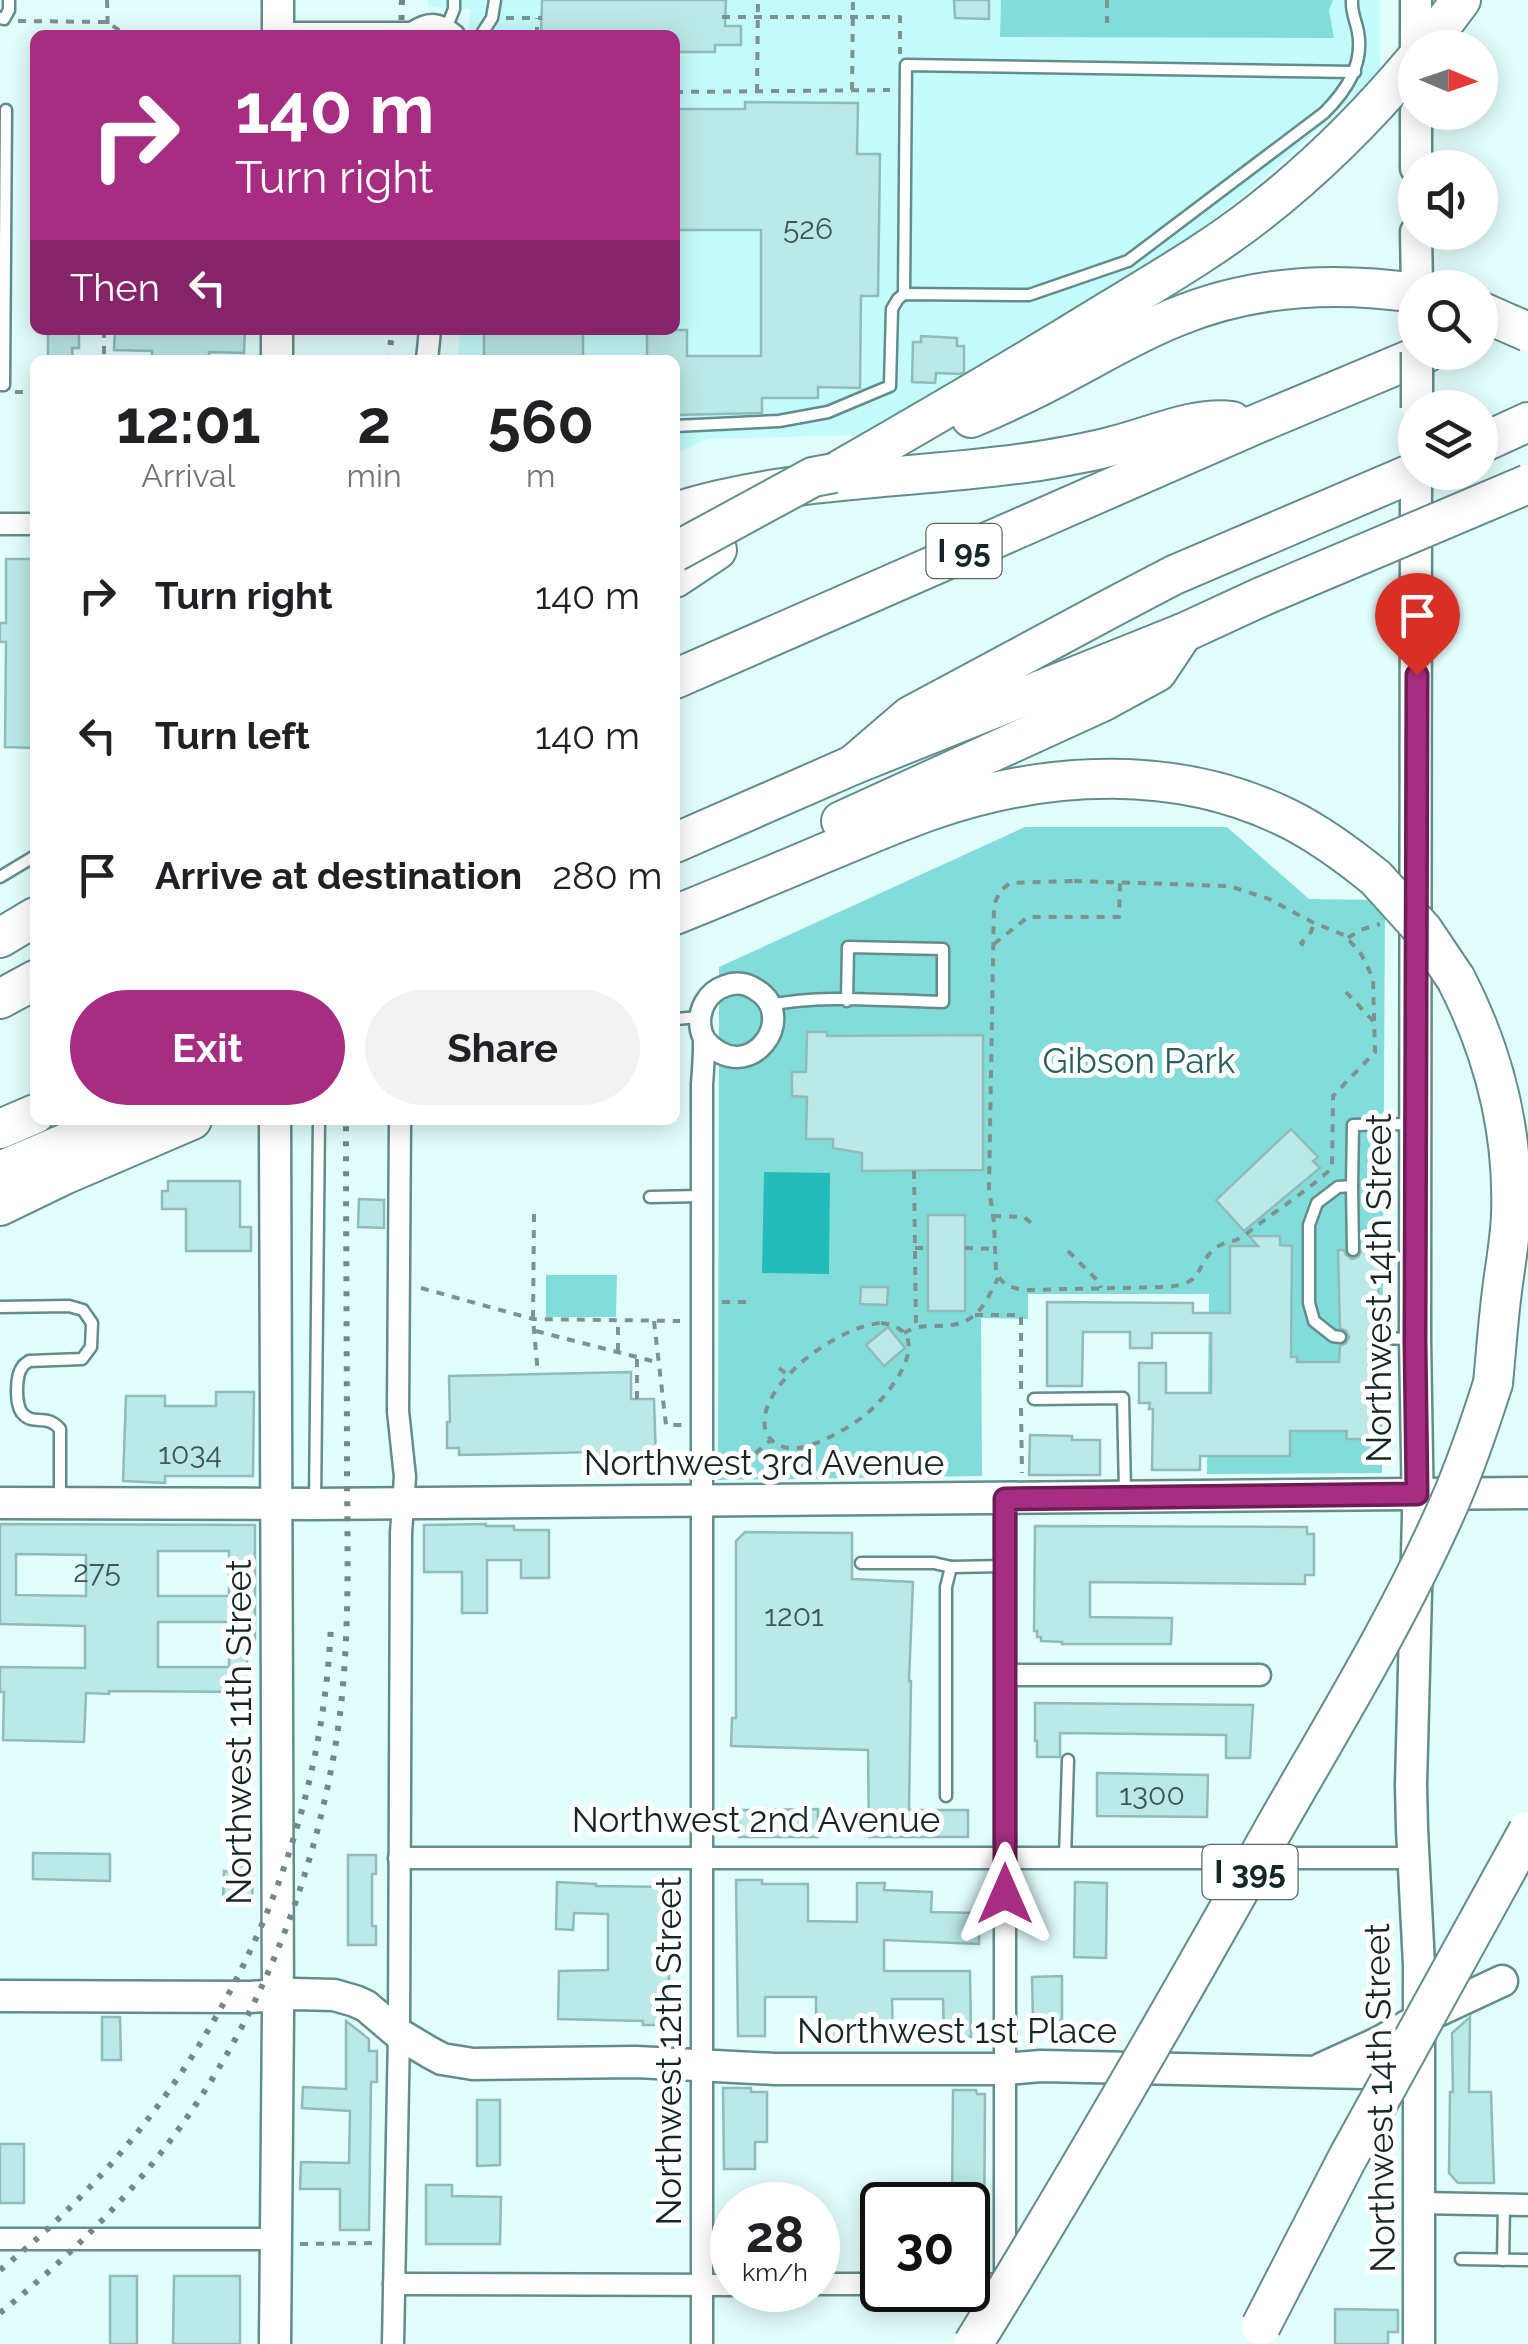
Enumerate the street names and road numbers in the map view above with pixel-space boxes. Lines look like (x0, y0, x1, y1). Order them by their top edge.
road number: I 95 (926, 524, 1002, 578)
street label: Northwest 14th Street (1358, 1113, 1399, 1463)
street label: Northwest 3rd Avenue (584, 1442, 944, 1483)
street label: Northwest 11th Street (218, 1559, 259, 1905)
street label: Northwest 2nd Avenue (572, 1799, 940, 1840)
road number: I 395 (1202, 1845, 1298, 1899)
street label: Northwest 12th Street (648, 1876, 689, 2225)
street label: Northwest 14th Street (1356, 1923, 1403, 2273)
street label: Northwest 1st Place (797, 2010, 1117, 2051)

